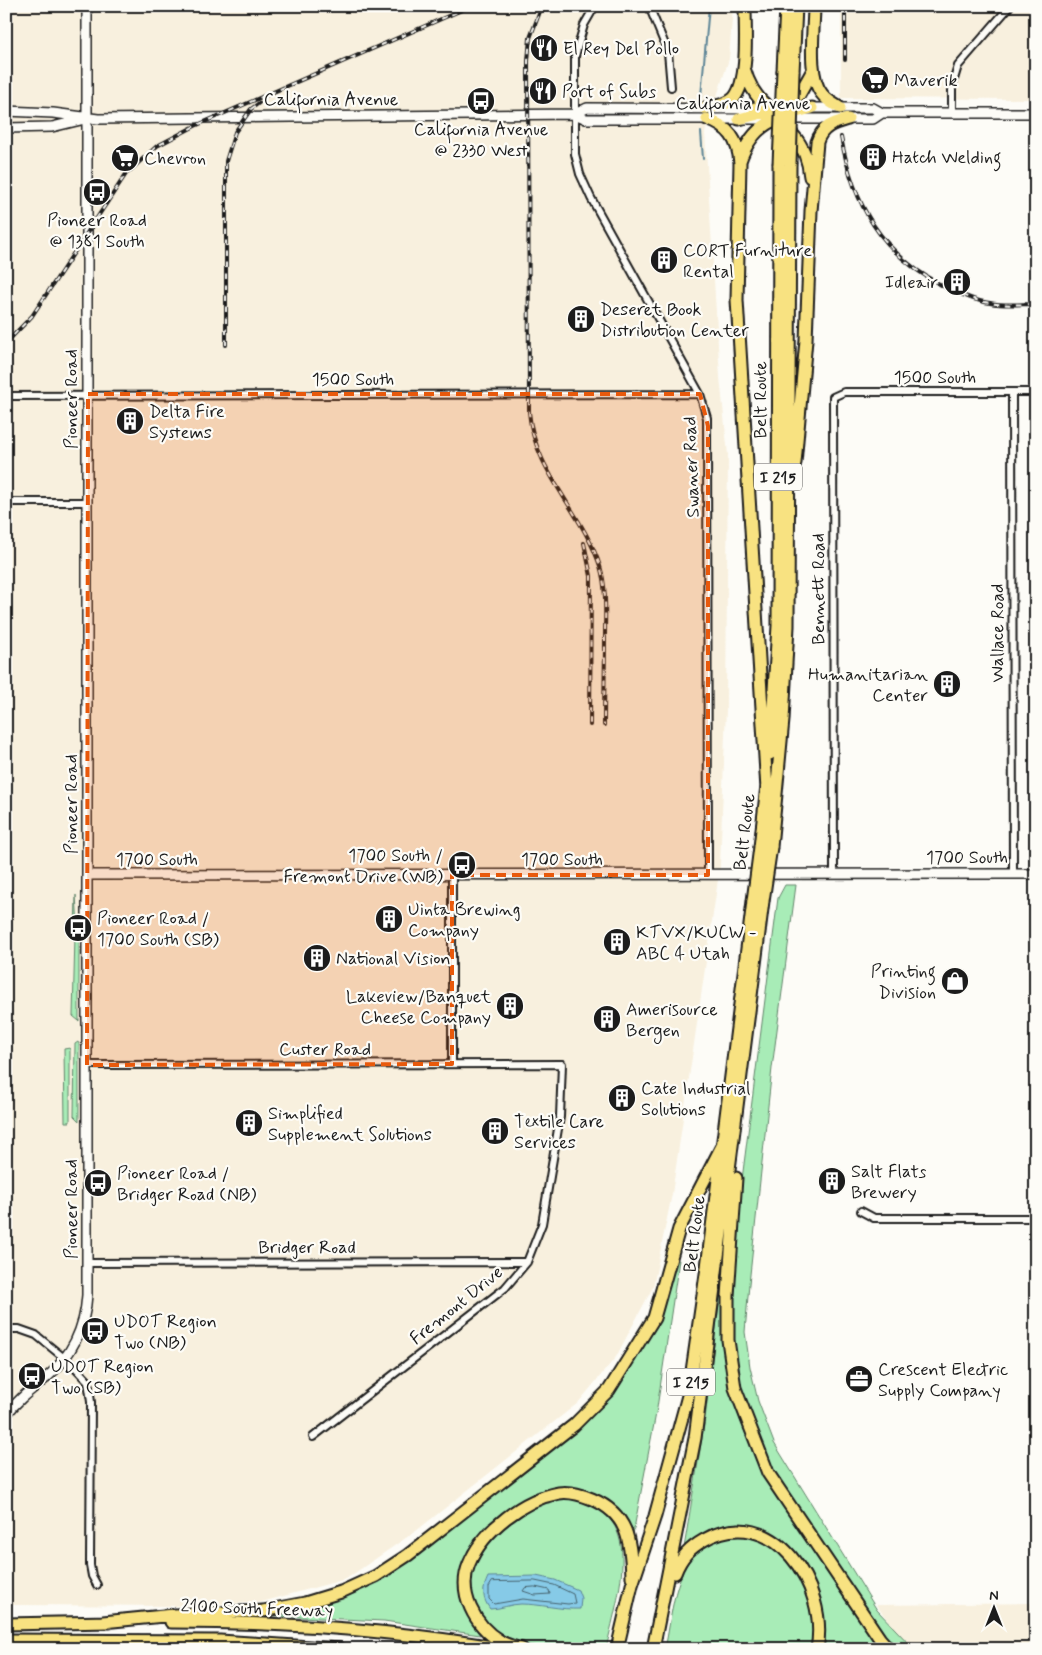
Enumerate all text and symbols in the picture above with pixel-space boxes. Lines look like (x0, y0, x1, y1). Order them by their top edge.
restaurant icon: El Rey Del Pollo (529, 33, 559, 63)
place label: El Rey Del Pollo (563, 37, 679, 61)
supermarket icon: Maverik (860, 65, 890, 95)
place label: Maverik (894, 69, 958, 93)
restaurant icon: Port of Subs (528, 76, 558, 106)
place label: Port of Subs (562, 80, 656, 104)
bus stop icon: California Avenue @ 2330 West (466, 86, 496, 116)
street label: California Avenue (264, 88, 398, 114)
street label: California Avenue (676, 92, 810, 118)
place label: California Avenue @ 2330 West (414, 118, 548, 163)
building icon: Hatch Welding (858, 142, 888, 172)
supermarket icon: Chevron (110, 143, 140, 173)
place label: Hatch Welding (892, 146, 1001, 172)
place label: Chevron (144, 147, 206, 171)
bus stop icon: Pioneer Road @ 1381 South (82, 177, 112, 207)
place label: Pioneer Road @ 1381 South (47, 209, 147, 254)
place label: CORT Furniture Rental (683, 239, 812, 284)
building icon: CORT Furniture Rental (649, 245, 679, 275)
building icon: Idleair (942, 267, 972, 297)
place label: Idleair (885, 271, 938, 295)
place label: Deseret Book Distribution Center (600, 298, 749, 343)
building icon: Deseret Book Distribution Center (566, 304, 596, 334)
street label: Pioneer Road (60, 349, 84, 449)
street label: Belt Route (749, 361, 773, 439)
street label: 1500 South (894, 366, 976, 390)
street label: 1500 South (312, 368, 394, 392)
place label: Delta Fire Systems (149, 400, 225, 445)
building icon: Delta Fire Systems (115, 406, 145, 436)
street label: Swaner Road (678, 416, 706, 518)
road number: I 215 (754, 464, 802, 491)
street label: Bennett Road (807, 533, 831, 645)
street label: Wallace Road (986, 583, 1010, 683)
place label: Humanitarian Center (808, 663, 928, 708)
building icon: Humanitarian Center (932, 669, 962, 699)
street label: Pioneer Road (60, 754, 84, 854)
street label: Belt Route (728, 792, 762, 872)
place label: 1700 South / Fremont Drive (WB) (283, 844, 444, 889)
street label: 1700 South (926, 846, 1008, 870)
street label: 1700 South (116, 848, 198, 872)
street label: 1700 South (521, 848, 603, 872)
bus stop icon: 1700 South / Fremont Drive (WB) (447, 850, 477, 880)
place label: Uinta Brewing Company (408, 898, 521, 943)
building icon: Uinta Brewing Company (374, 904, 404, 934)
place label: Pioneer Road / 1700 South (SB) (97, 907, 219, 952)
bus stop icon: Pioneer Road / 1700 South (SB) (63, 913, 93, 943)
place label: KTVX/KUCW - ABC 4 Utah (636, 921, 757, 966)
building icon: KTVX/KUCW - ABC 4 Utah (602, 927, 632, 957)
building icon: National Vision (302, 943, 332, 973)
place label: National Vision (336, 947, 451, 971)
place label: Printing Division (871, 960, 936, 1005)
shop icon: Printing Division (940, 966, 970, 996)
place label: Lakeview/Banquet Cheese Company (346, 985, 491, 1030)
building icon: Lakeview/Banquet Cheese Company (495, 991, 525, 1021)
place label: Amerisource Bergen (626, 998, 718, 1044)
building icon: Amerisource Bergen (592, 1004, 622, 1034)
street label: Custer Road (279, 1038, 371, 1062)
place label: Cate Industrial Solutions (641, 1077, 750, 1122)
building icon: Cate Industrial Solutions (607, 1083, 637, 1113)
place label: Simplified Supplement Solutions (268, 1102, 432, 1147)
building icon: Simplified Supplement Solutions (234, 1108, 264, 1138)
place label: Textile Care Services (514, 1110, 604, 1155)
building icon: Textile Care Services (480, 1116, 510, 1146)
street label: Pioneer Road (60, 1159, 84, 1259)
place label: Salt Flats Brewery (851, 1160, 927, 1205)
place label: Pioneer Road / Bridger Road (NB) (117, 1162, 257, 1207)
building icon: Salt Flats Brewery (817, 1166, 847, 1196)
bus stop icon: Pioneer Road / Bridger Road (NB) (83, 1168, 113, 1198)
street label: Belt Route (678, 1194, 712, 1274)
street label: Bridger Road (258, 1236, 356, 1260)
street label: Fremont Drive (405, 1261, 508, 1351)
place label: UDOT Region Two (NB) (114, 1310, 217, 1355)
bus stop icon: UDOT Region Two (NB) (80, 1316, 110, 1346)
place label: UDOT Region Two (SB) (51, 1355, 154, 1400)
place label: Crescent Electric Supply Company (878, 1358, 1008, 1403)
bus stop icon: UDOT Region Two (SB) (17, 1361, 47, 1391)
office icon: Crescent Electric Supply Company (844, 1364, 874, 1394)
road number: I 215 (667, 1368, 715, 1395)
north arrow (970, 1582, 1020, 1632)
text: N (989, 1587, 999, 1605)
street label: 2100 South Freeway (180, 1594, 334, 1624)

